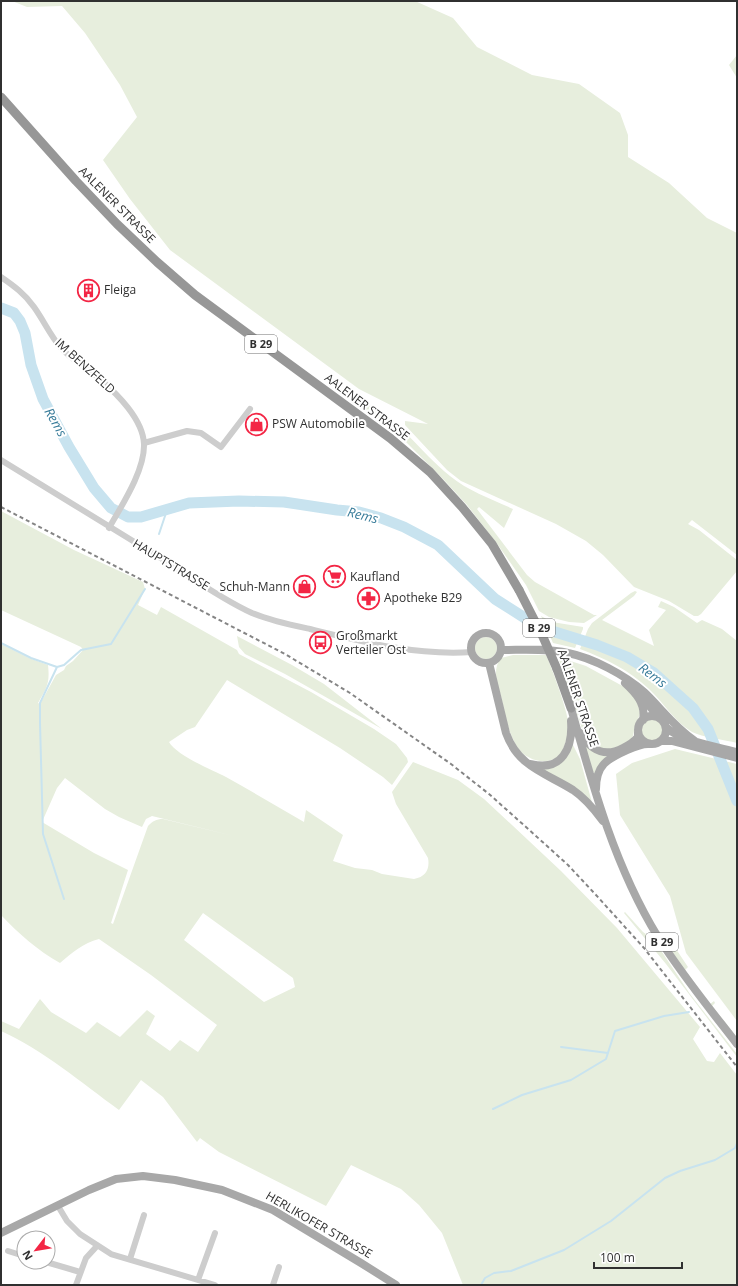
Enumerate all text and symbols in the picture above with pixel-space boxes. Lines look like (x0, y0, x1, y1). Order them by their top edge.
street label: AALENER STRASSE (75, 162, 160, 247)
building icon: Fleiga (75, 277, 101, 303)
place label: Fleiga (104, 281, 136, 298)
street label: IM BENZFELD (52, 334, 119, 397)
road number: B 29 (245, 335, 277, 353)
street label: AALENER STRASSE (321, 369, 413, 444)
water label: Rems (40, 404, 72, 440)
shop icon: PSW Automobile (244, 411, 270, 437)
place label: PSW Automobile (272, 415, 365, 432)
water label: Rems (346, 503, 381, 528)
street label: HAUPTSTRASSE (130, 535, 213, 594)
supermarket icon: Kaufland (322, 564, 348, 590)
place label: Kaufland (350, 568, 400, 585)
shop icon: Schuh-Mann (292, 574, 318, 600)
place label: Schuh-Mann (220, 578, 290, 595)
pharmacy icon: Apotheke B29 (356, 585, 382, 611)
place label: Apotheke B29 (384, 589, 462, 606)
road number: B 29 (523, 619, 555, 637)
place label: Großmarkt Verteiler Ost (336, 627, 406, 658)
bus stop icon: Großmarkt Verteiler Ost (308, 630, 334, 656)
street label: AALENER STRASSE (554, 647, 603, 749)
water label: Rems (635, 659, 671, 692)
road number: B 29 (646, 933, 678, 951)
street label: HERLIKOFER STRASSE (263, 1187, 376, 1262)
north arrow (16, 1230, 56, 1270)
scale bar (594, 1244, 682, 1270)
text: N (18, 1248, 36, 1263)
text: 100 m (600, 1249, 635, 1266)

